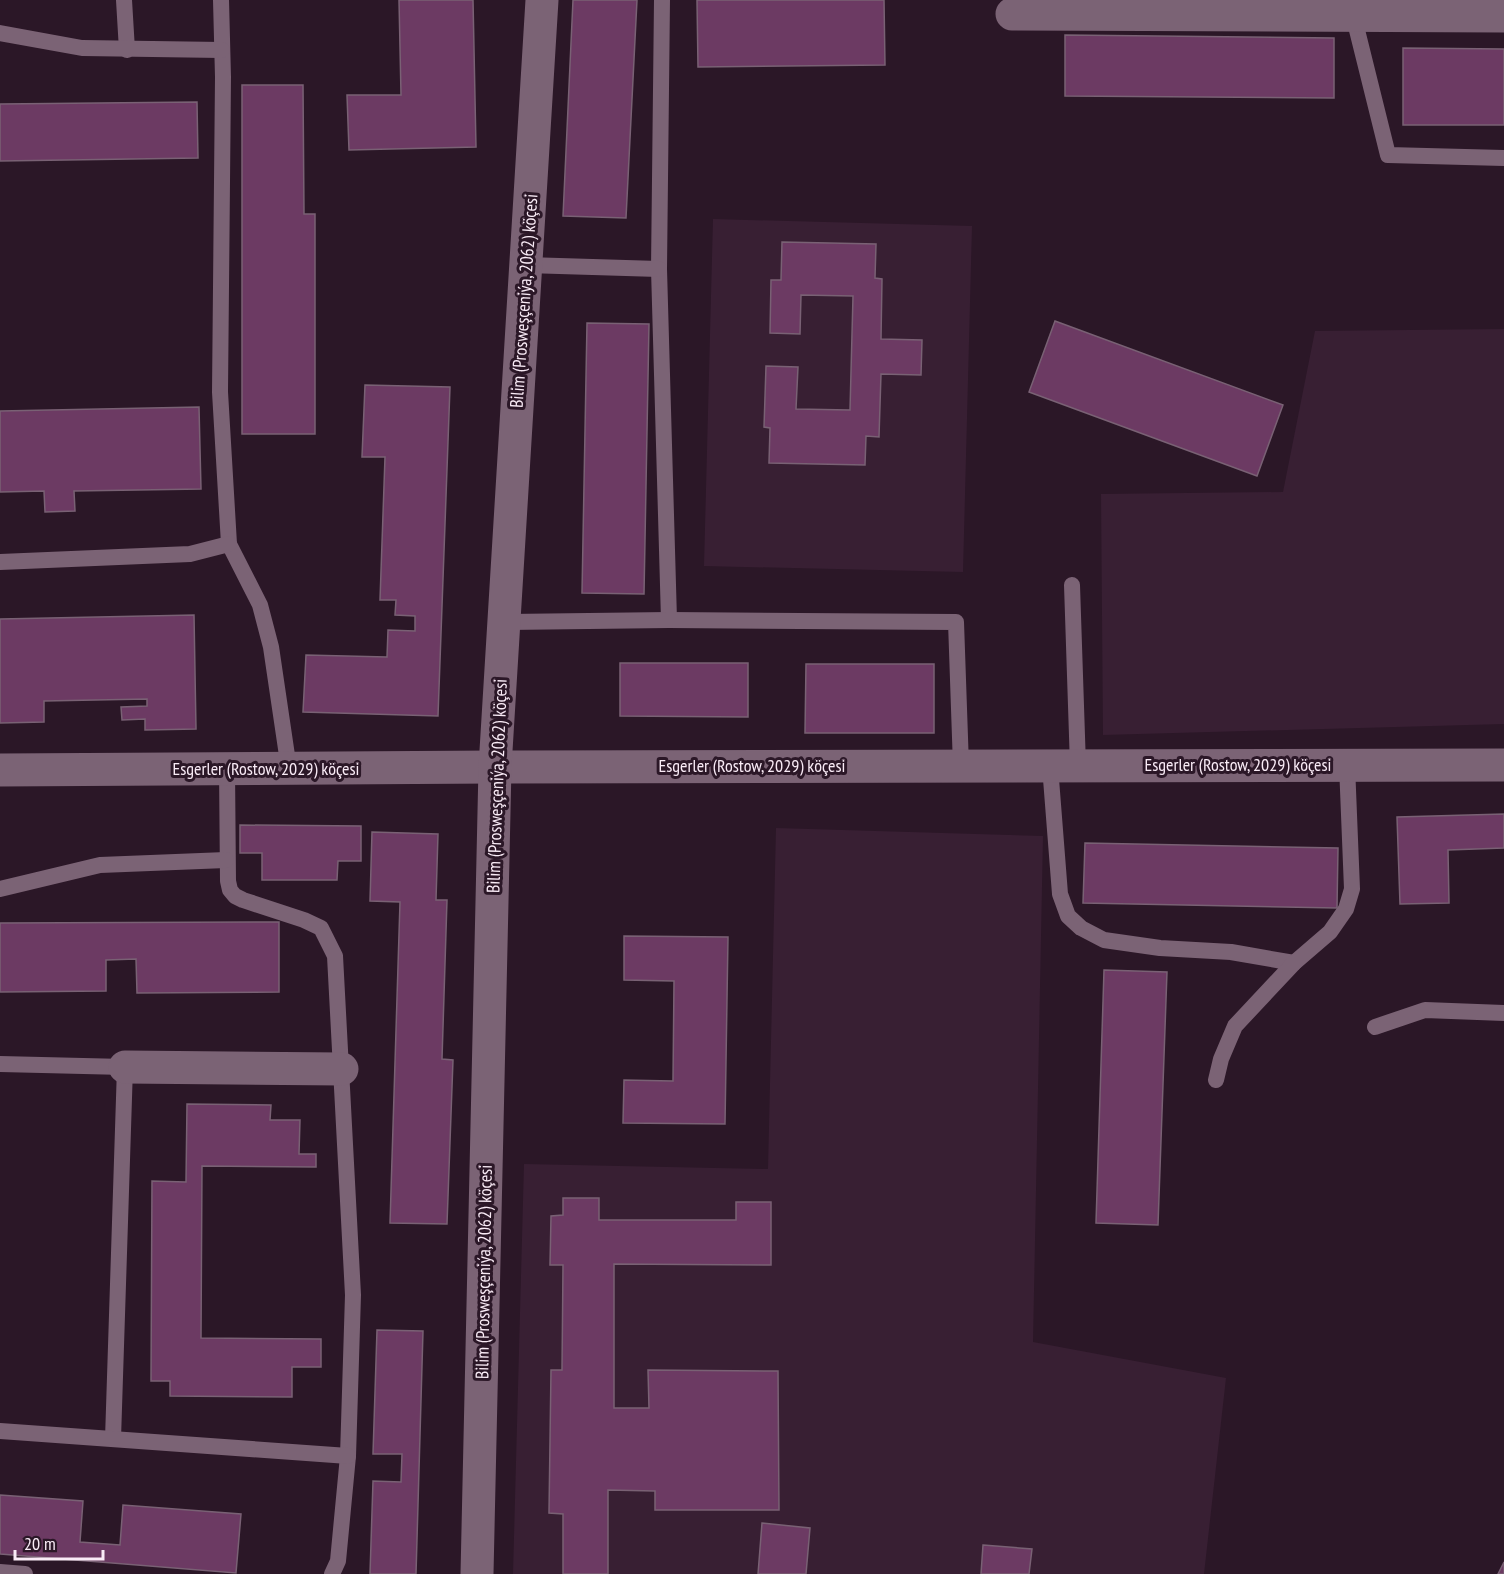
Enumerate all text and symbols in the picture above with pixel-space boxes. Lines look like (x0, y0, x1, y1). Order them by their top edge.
street label: Bilim (Prosweşçeniýa, 2062) köçesi (505, 193, 542, 409)
street label: Bilim (Prosweşçeniýa, 2062) köçesi (481, 678, 512, 894)
street label: Esgerler (Rostow, 2029) köçesi (1145, 753, 1331, 776)
street label: Esgerler (Rostow, 2029) köçesi (659, 754, 845, 777)
street label: Esgerler (Rostow, 2029) köçesi (173, 757, 359, 780)
street label: Bilim (Prosweşçeniýa, 2062) köçesi (470, 1165, 497, 1379)
scale bar (15, 1523, 104, 1561)
text: 20 m (24, 1532, 56, 1555)

